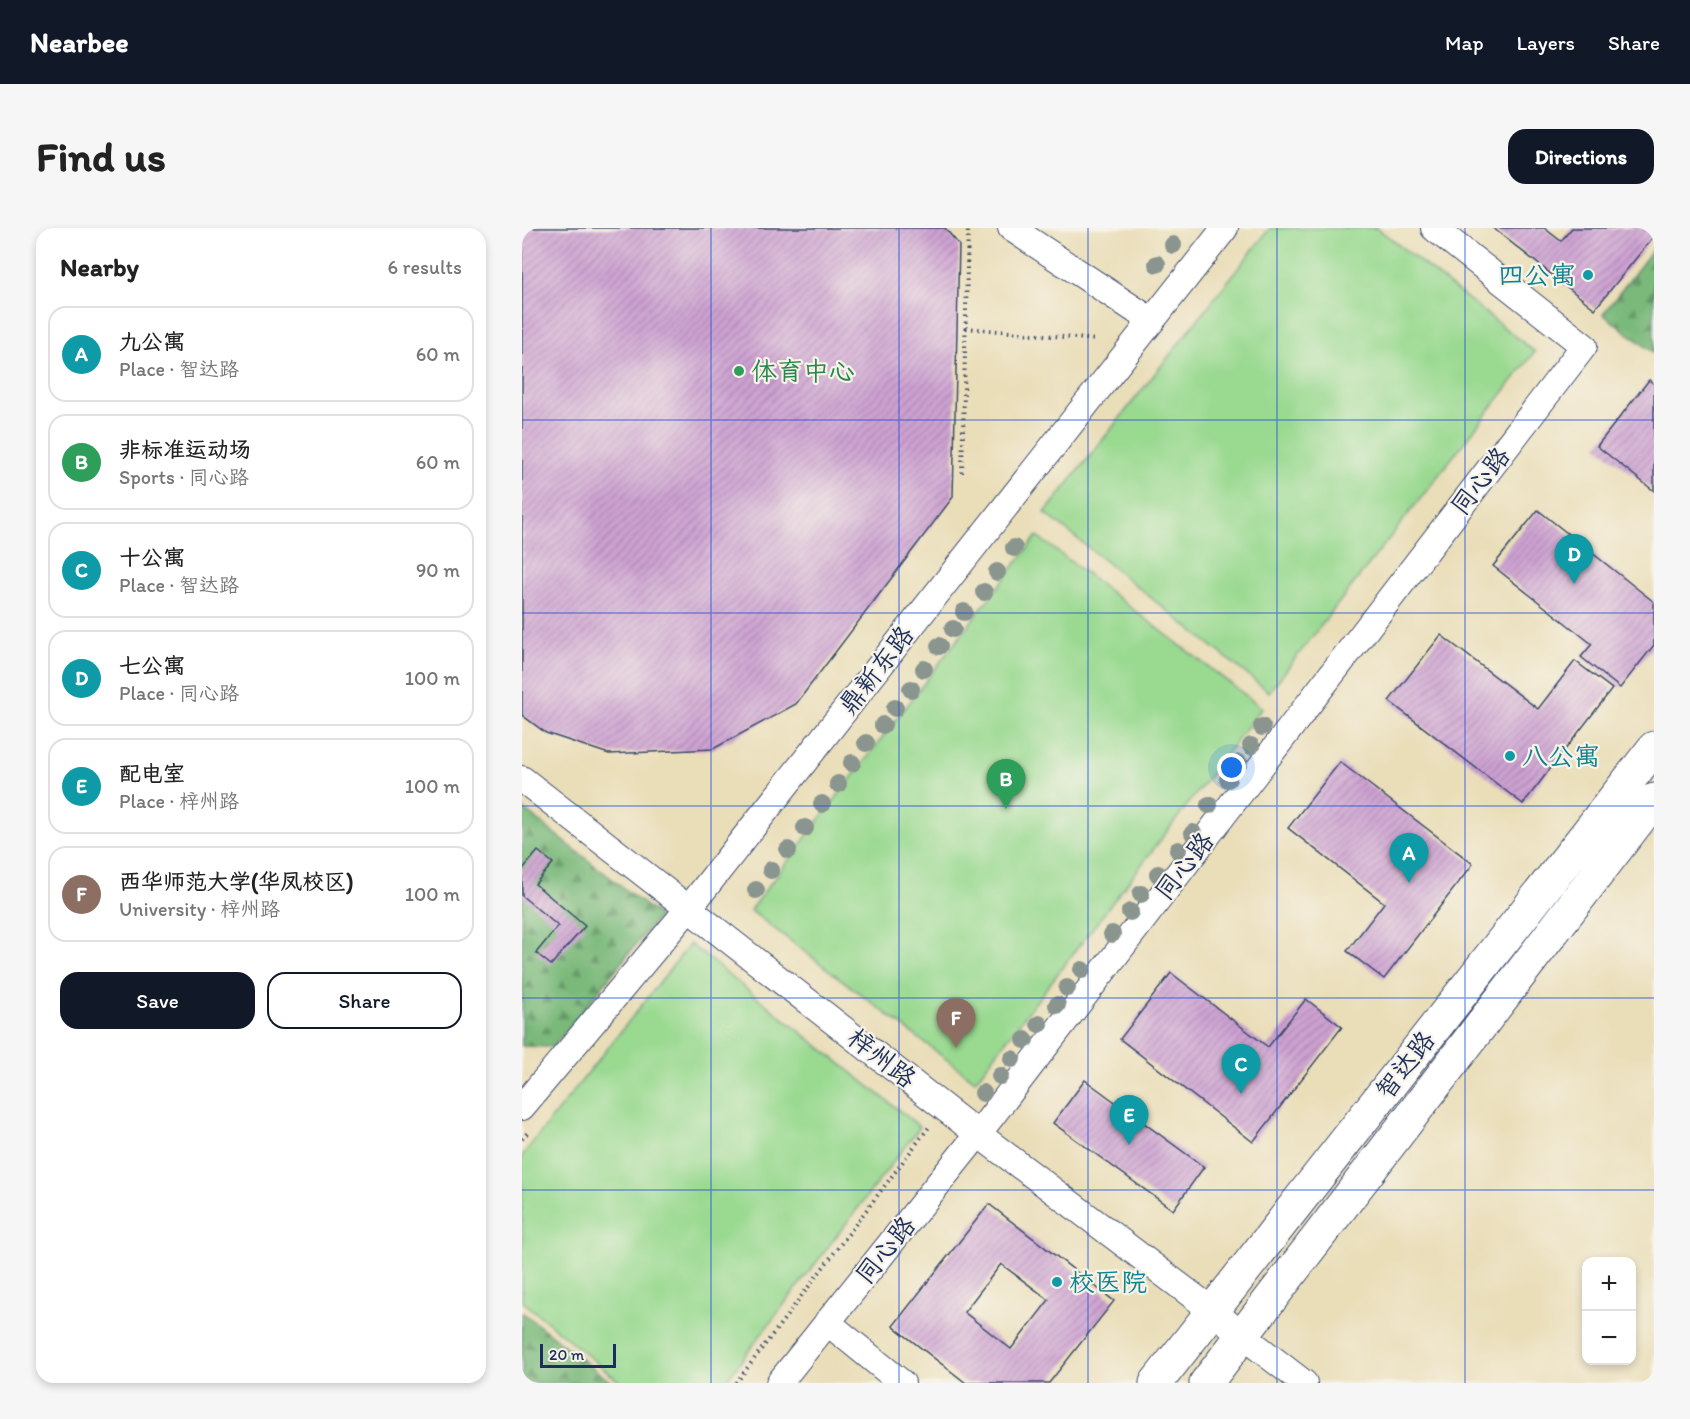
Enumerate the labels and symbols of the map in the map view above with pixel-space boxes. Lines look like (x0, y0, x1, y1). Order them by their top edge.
place label: 四公寓 (1498, 259, 1576, 291)
marker: 四公寓 (1581, 268, 1595, 282)
place label: 体育中心 (751, 355, 855, 387)
marker: 体育中心 (732, 364, 746, 378)
street label: 同心路 (1443, 440, 1517, 522)
pin: D (1554, 534, 1594, 584)
street label: 鼎新东路 (831, 619, 921, 721)
place label: 八公寓 (1522, 740, 1600, 772)
marker: 八公寓 (1503, 749, 1517, 763)
your location (1217, 753, 1246, 782)
pin: B (986, 760, 1026, 809)
street label: 同心路 (1147, 825, 1221, 907)
pin: A (1390, 834, 1428, 883)
pin: F (936, 998, 976, 1048)
street label: 梓州路 (841, 1021, 923, 1095)
street label: 智达路 (1368, 1024, 1442, 1106)
pin: C (1222, 1044, 1260, 1094)
pin: E (1110, 1096, 1148, 1145)
street label: 同心路 (848, 1210, 922, 1290)
place label: 校医院 (1069, 1266, 1147, 1298)
marker: 校医院 (1050, 1275, 1064, 1289)
scale bar (540, 1341, 616, 1368)

